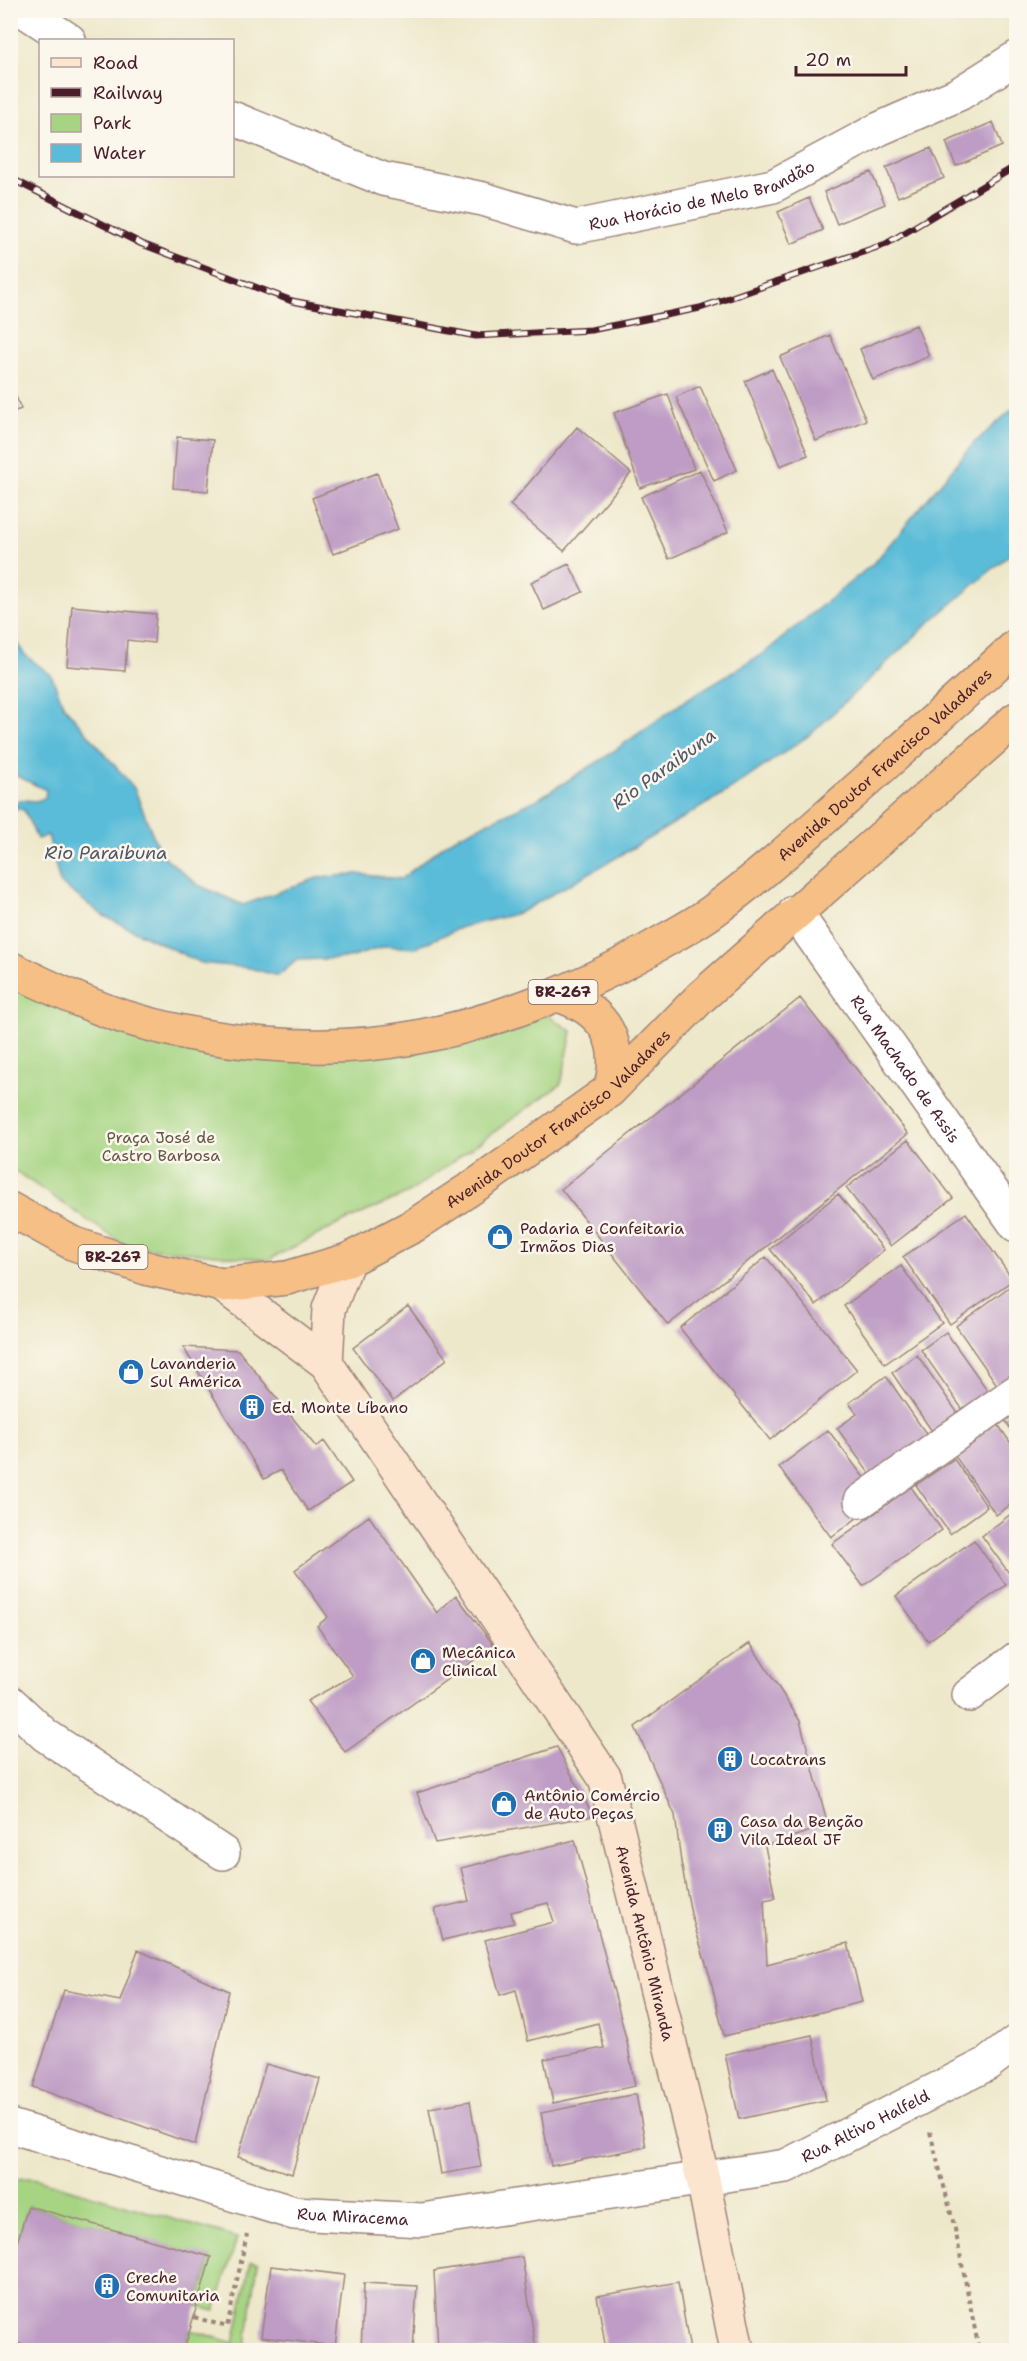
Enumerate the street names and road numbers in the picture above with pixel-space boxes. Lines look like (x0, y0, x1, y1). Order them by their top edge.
street label: Rua Horácio de Melo Brandão (587, 156, 818, 235)
street label: Avenida Doutor Francisco Valadares (773, 663, 997, 866)
road number: BR-267 (528, 980, 598, 1004)
street label: Rua Machado de Assis (846, 991, 965, 1147)
street label: Avenida Doutor Francisco Valadares (442, 1025, 675, 1213)
road number: BR-267 (78, 1245, 148, 1269)
street label: Avenida Antônio Miranda (611, 1843, 679, 2043)
street label: Rua Altivo Halfeld (798, 2085, 933, 2168)
street label: Rua Miracema (297, 2203, 409, 2230)

